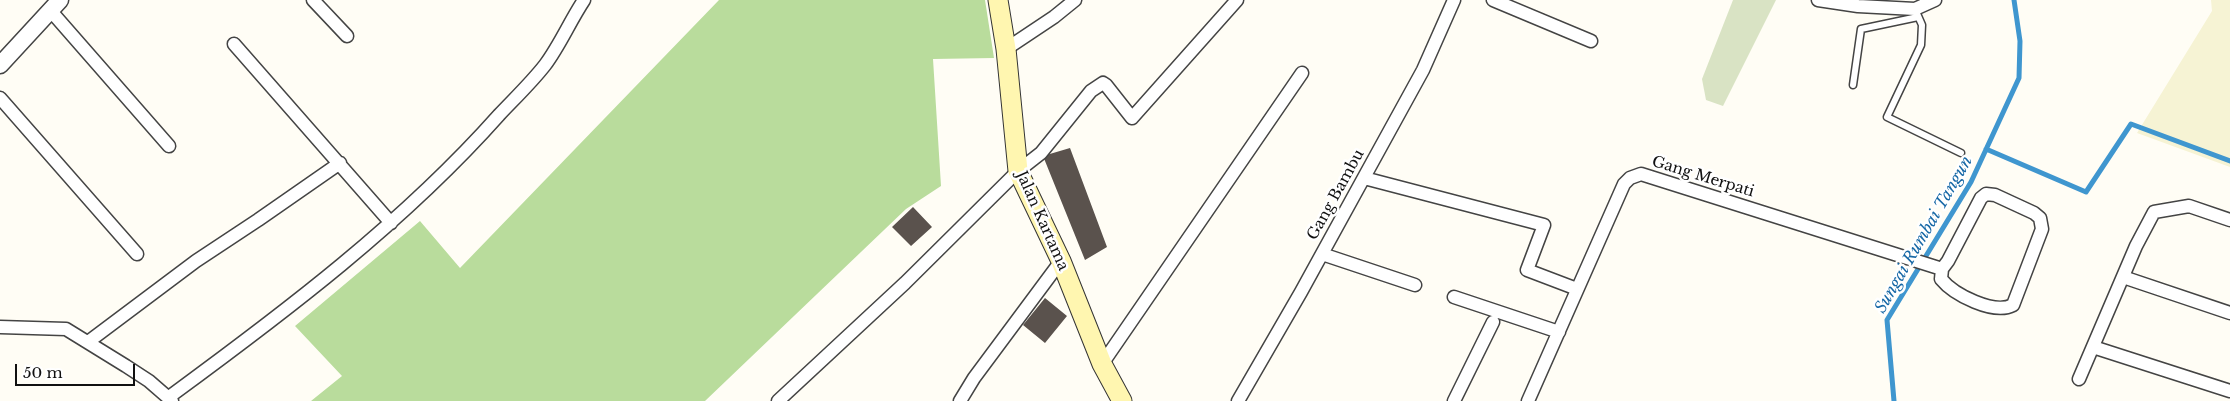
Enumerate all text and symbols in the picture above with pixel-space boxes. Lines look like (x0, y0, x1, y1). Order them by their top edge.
street label: Gang Bambu (1304, 147, 1368, 243)
street label: Gang Merpati (1650, 153, 1756, 201)
water label: Sungai Rumbai Tangun (1871, 153, 1977, 317)
street label: Jalan Kartama (1012, 168, 1072, 274)
scale bar (18, 354, 138, 386)
text: 50 m (23, 363, 63, 382)

